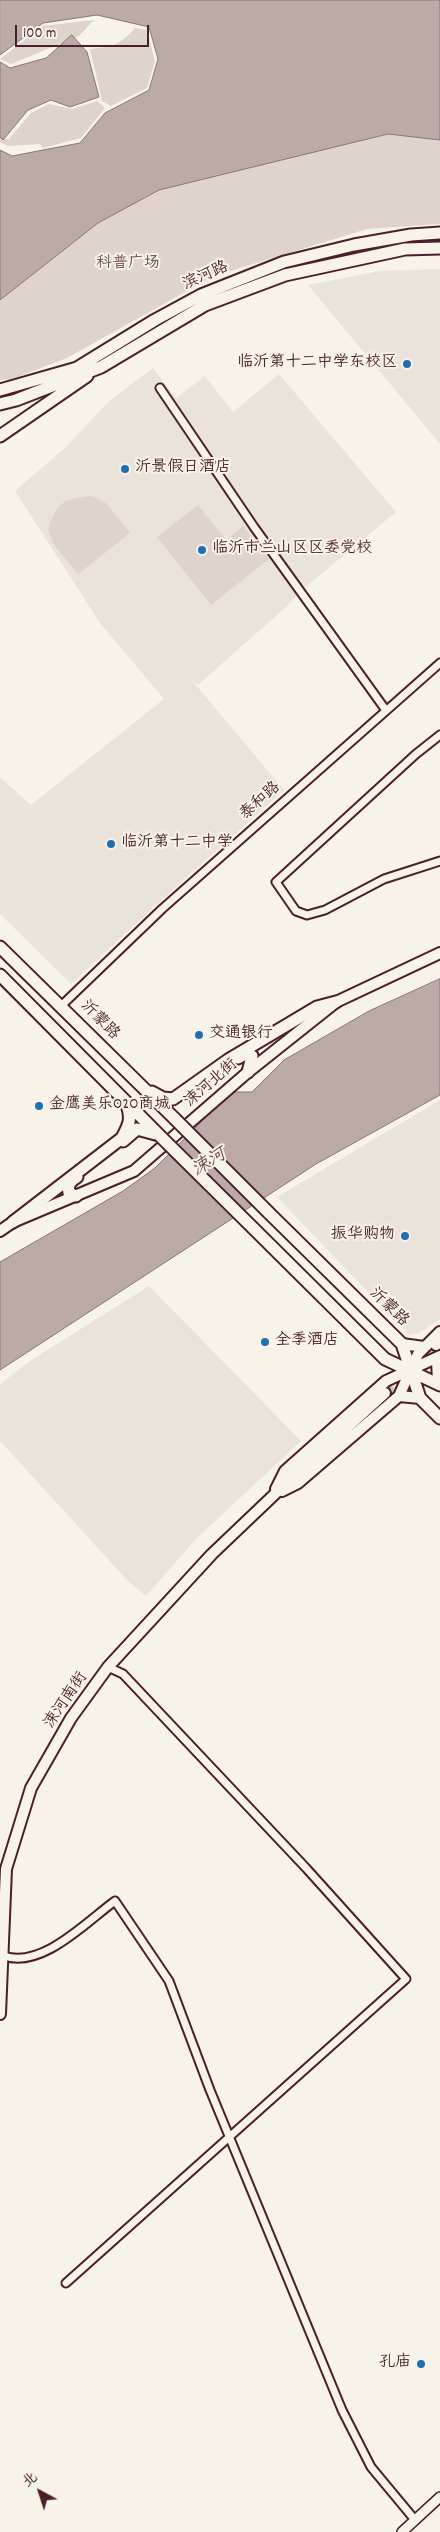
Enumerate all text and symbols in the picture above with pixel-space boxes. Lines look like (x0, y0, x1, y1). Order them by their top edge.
scale bar (18, 15, 151, 47)
text: 100 m (23, 23, 56, 45)
park label: 科普广场 (96, 255, 160, 275)
street label: 滨河路 (180, 258, 232, 296)
place label: 临沂第十二中学东校区 (237, 354, 397, 374)
marker: 临沂第十二中学东校区 (401, 358, 413, 370)
place label: 沂景假日酒店 (135, 459, 231, 479)
marker: 沂景假日酒店 (119, 463, 131, 475)
place label: 临沂市兰山区区委党校 (212, 540, 372, 560)
marker: 临沂市兰山区区委党校 (196, 544, 208, 556)
street label: 泰和路 (237, 779, 285, 825)
place label: 临沂第十二中学 (121, 834, 233, 854)
marker: 临沂第十二中学 (105, 838, 117, 850)
street label: 沂蒙路 (75, 997, 123, 1045)
place label: 交通银行 (209, 1025, 273, 1045)
marker: 交通银行 (193, 1029, 205, 1041)
street label: 涑河北街 (182, 1056, 242, 1112)
place label: 金鹰美乐O2O商城 (49, 1096, 170, 1116)
marker: 金鹰美乐O2O商城 (33, 1100, 45, 1112)
water label: 涑河 (189, 1145, 231, 1183)
place label: 振华购物 (331, 1226, 395, 1246)
marker: 振华购物 (399, 1230, 411, 1242)
street label: 沂蒙路 (364, 1284, 412, 1332)
place label: 全季酒店 (275, 1332, 339, 1352)
marker: 全季酒店 (259, 1336, 271, 1348)
street label: 涑河南街 (41, 1669, 93, 1733)
place label: 孔庙 (379, 2354, 411, 2374)
marker: 孔庙 (415, 2358, 427, 2370)
north arrow (15, 2467, 65, 2517)
text: 北 (19, 2468, 42, 2493)

